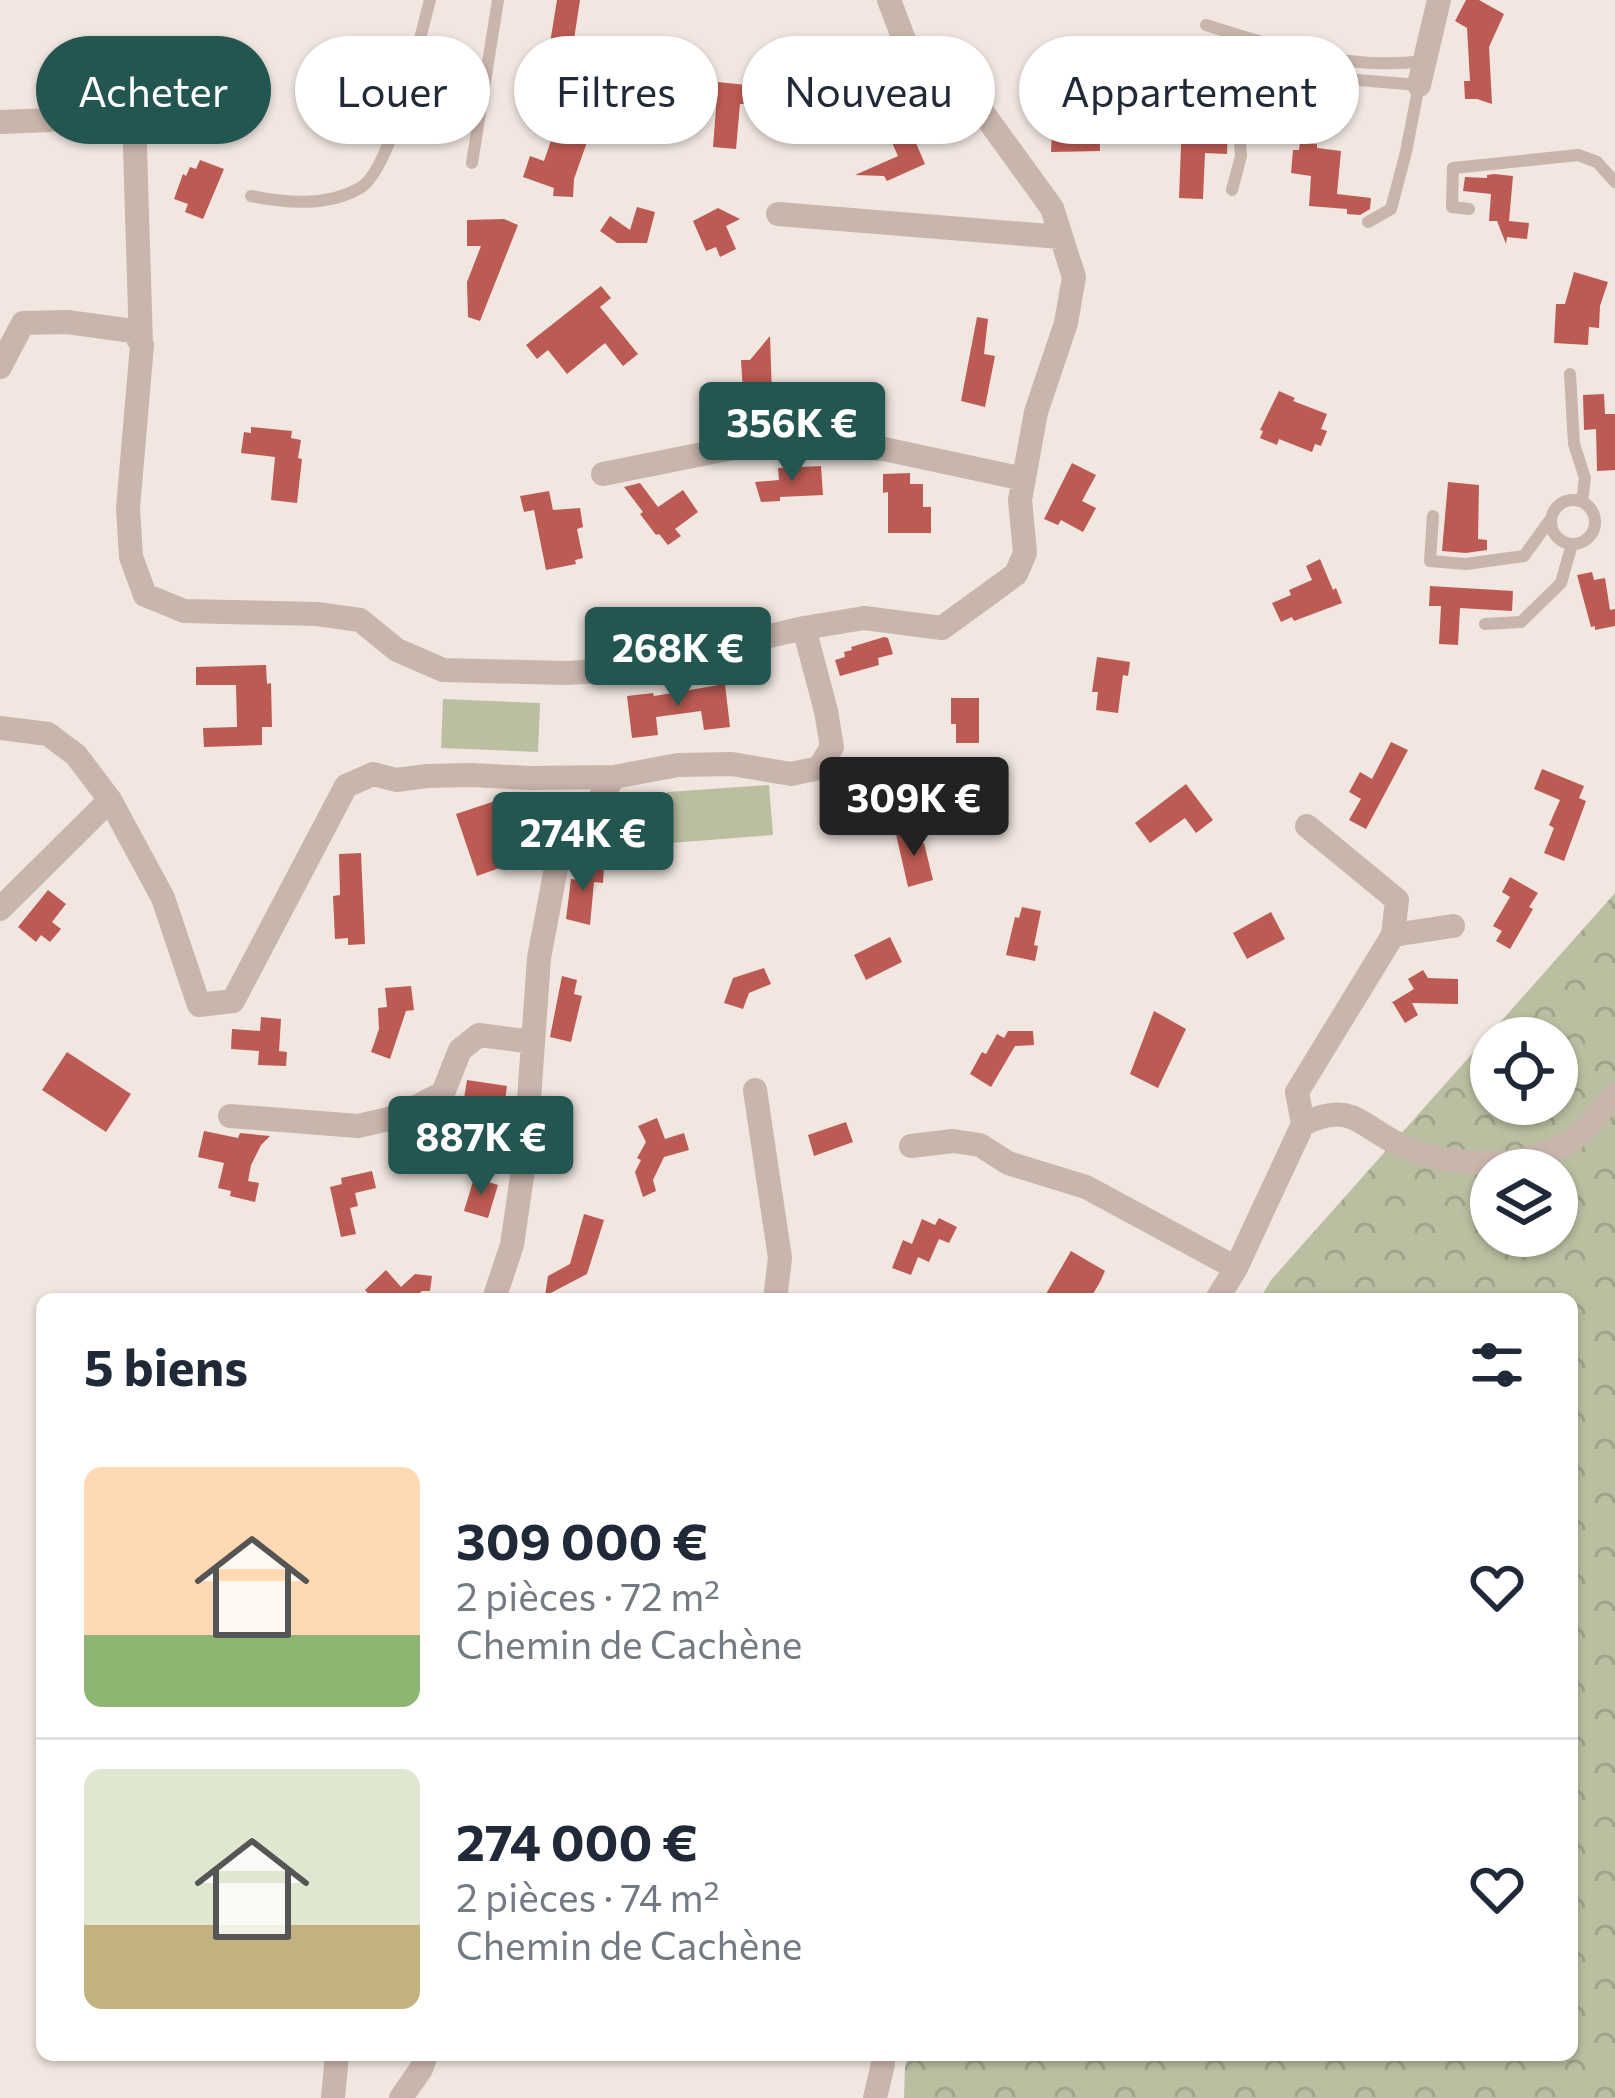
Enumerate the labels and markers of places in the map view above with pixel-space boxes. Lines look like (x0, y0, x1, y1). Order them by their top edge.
pin: 356K € (694, 382, 890, 484)
pin: 268K € (580, 607, 776, 709)
pin: 309K € (816, 757, 1012, 859)
pin: 274K € (485, 792, 681, 894)
pin: 887K € (383, 1096, 579, 1198)

